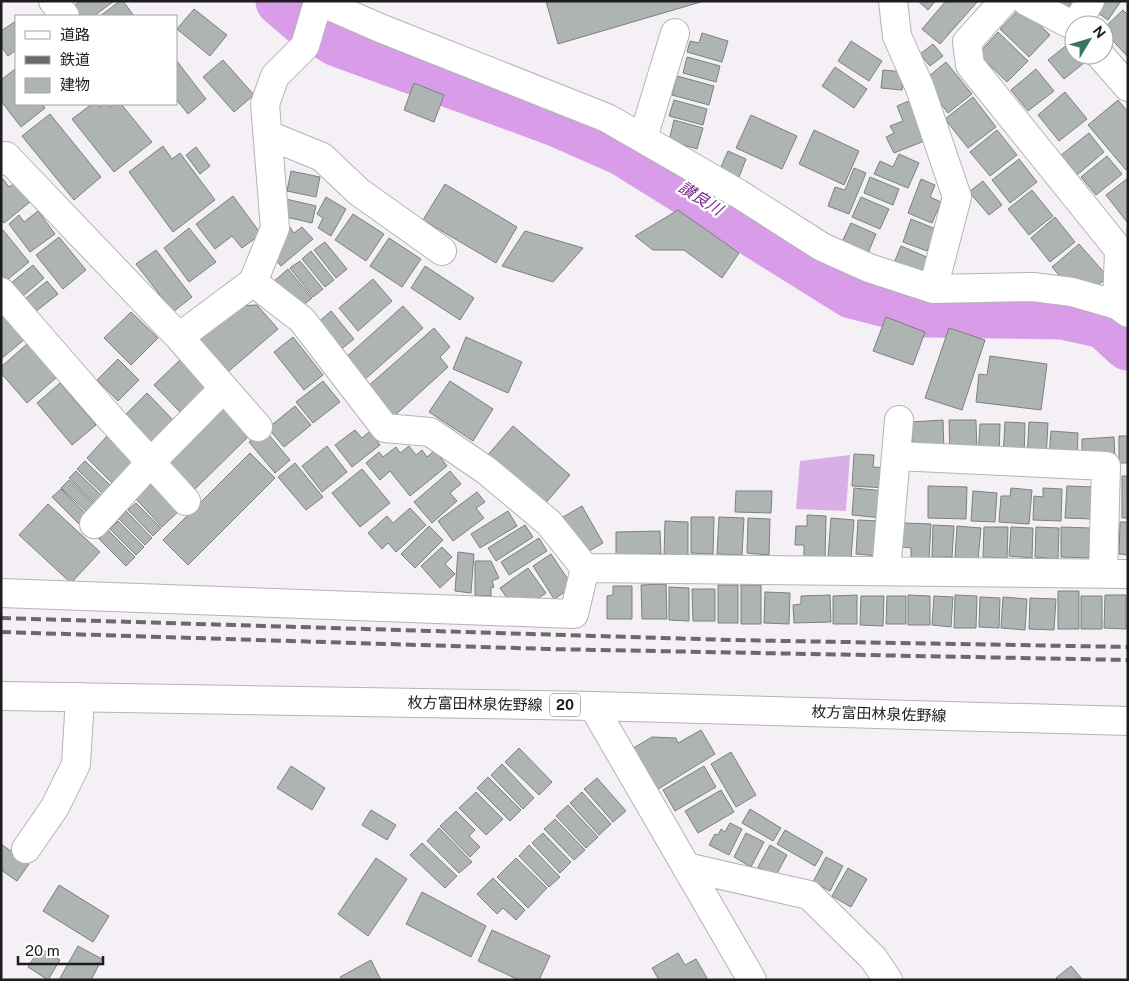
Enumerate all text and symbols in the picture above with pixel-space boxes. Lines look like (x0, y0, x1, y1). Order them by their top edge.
legend (15, 15, 178, 105)
north arrow (1064, 15, 1114, 65)
text: N (1090, 23, 1109, 41)
text: 道路 (60, 26, 90, 43)
text: 鉄道 (60, 51, 90, 68)
text: 建物 (60, 76, 90, 93)
water label: 讃良川 (675, 178, 728, 220)
street label: 枚方富田林泉佐野線 (407, 694, 543, 713)
road number: 20 (550, 694, 580, 716)
street label: 枚方富田林泉佐野線 (811, 703, 947, 724)
scale bar (18, 934, 102, 966)
text: 20 m (25, 942, 60, 959)

